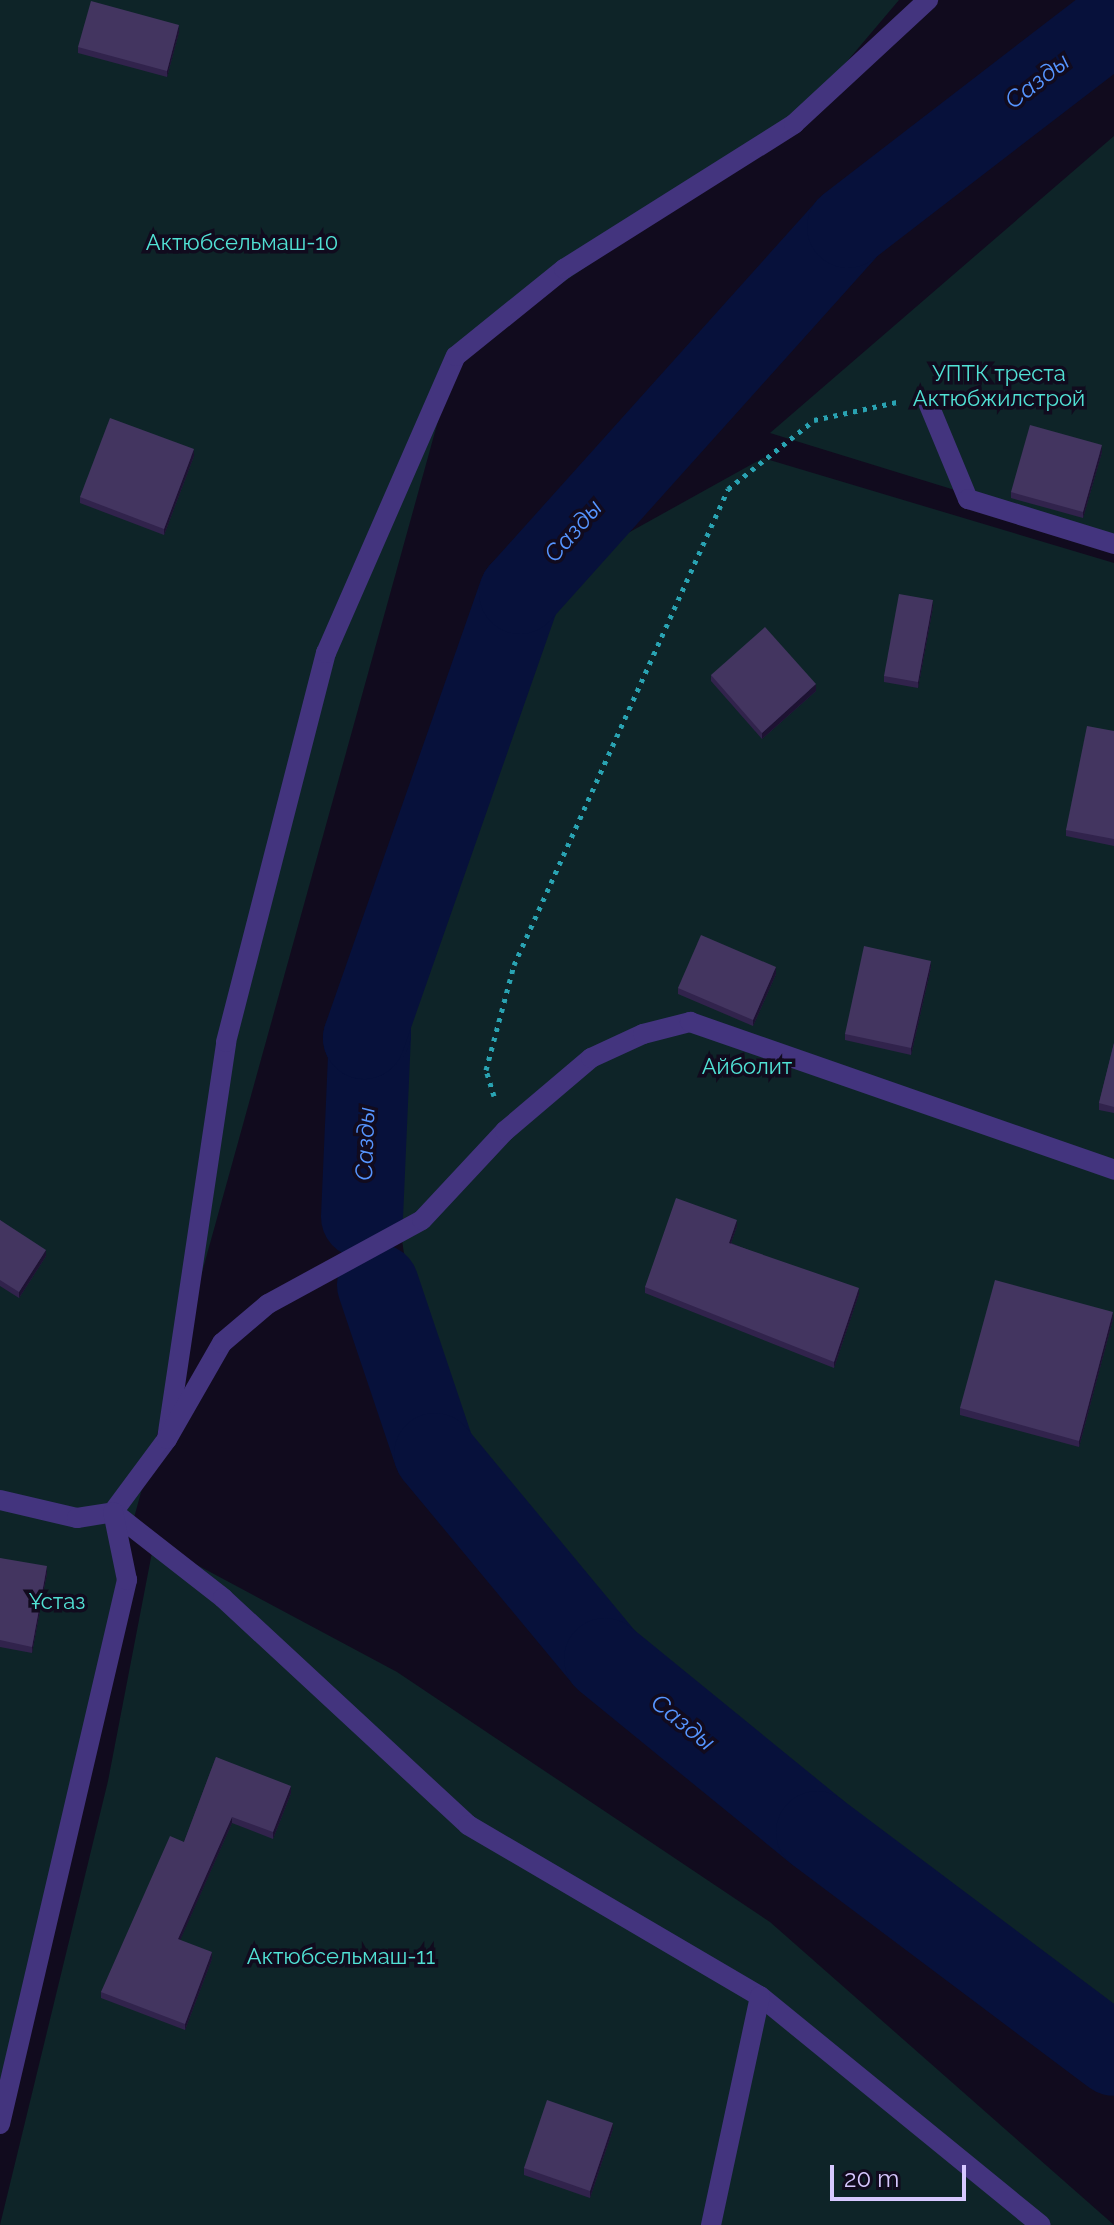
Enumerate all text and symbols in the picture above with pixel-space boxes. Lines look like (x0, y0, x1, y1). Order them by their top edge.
water label: Сазды (999, 47, 1075, 115)
park label: Актюбсельмаш-10 (146, 230, 338, 256)
park label: УПТК треста Актюбжилстрой (913, 360, 1085, 412)
water label: Сазды (538, 494, 608, 568)
park label: Айболит (702, 1054, 792, 1080)
water label: Сазды (349, 1107, 381, 1181)
park label: Ұстаз (29, 1589, 85, 1615)
water label: Сазды (645, 1688, 721, 1756)
park label: Актюбсельмаш-11 (247, 1944, 435, 1970)
scale bar (834, 2149, 970, 2199)
text: 20 m (844, 2164, 899, 2193)

